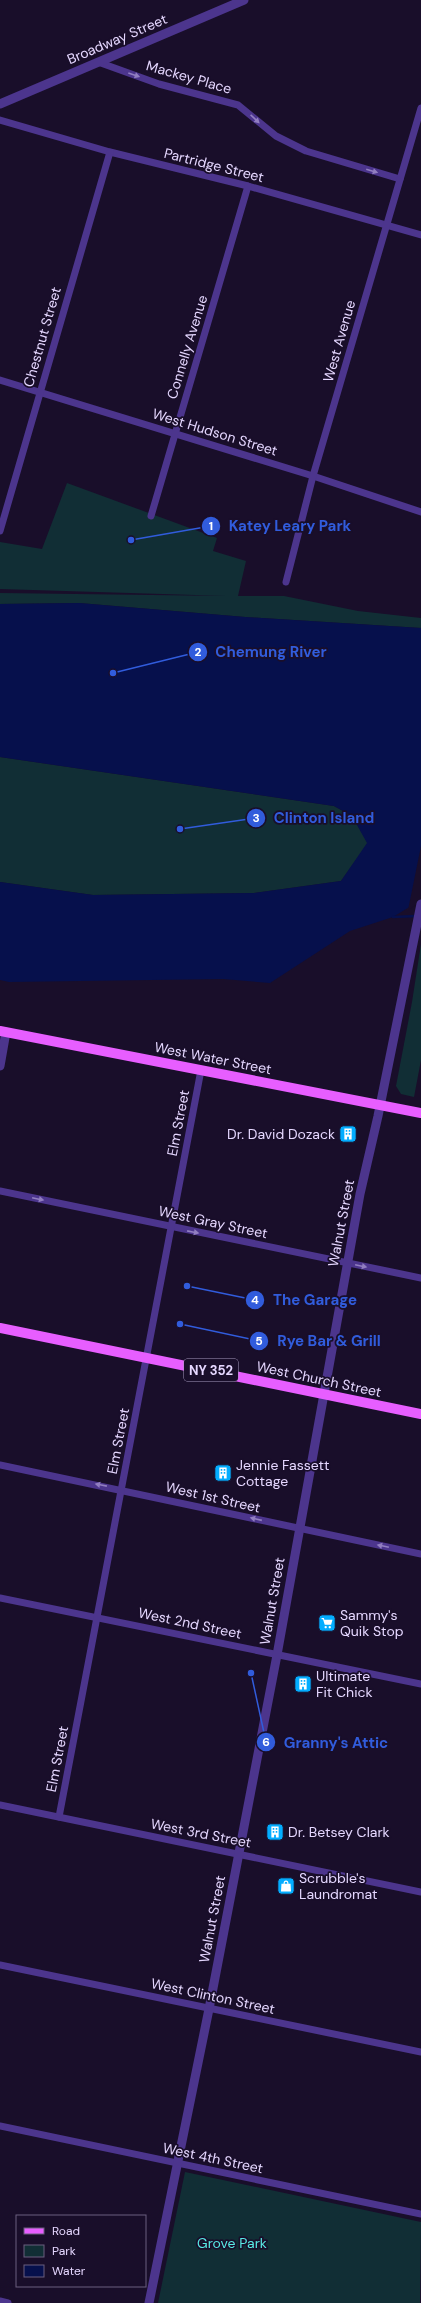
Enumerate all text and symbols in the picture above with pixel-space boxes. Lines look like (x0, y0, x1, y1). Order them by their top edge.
street label: Broadway Street (64, 10, 170, 68)
street label: Mackey Place (144, 56, 234, 98)
one-way arrow (129, 73, 141, 79)
one-way arrow (250, 115, 260, 124)
street label: Partridge Street (162, 144, 266, 186)
one-way arrow (367, 168, 379, 174)
street label: Chestnut Street (19, 285, 65, 389)
street label: Connelly Avenue (163, 293, 211, 401)
street label: West Avenue (319, 298, 359, 384)
street label: West Hudson Street (150, 404, 280, 460)
callout: Katey Leary Park (201, 512, 359, 539)
text: Katey Leary Park (229, 516, 352, 536)
text: 1 (209, 518, 213, 534)
callout: Chemung River (188, 638, 335, 665)
text: Chemung River (215, 642, 327, 662)
text: 2 (195, 644, 202, 660)
callout: Clinton Island (246, 804, 382, 831)
text: Clinton Island (274, 808, 374, 828)
text: 3 (252, 810, 260, 826)
street label: West Water Street (153, 1038, 273, 1078)
street label: Elm Street (163, 1088, 193, 1158)
building icon: Dr. David Dozack (338, 1124, 358, 1144)
place label: Dr. David Dozack (227, 1125, 335, 1143)
street label: Walnut Street (324, 1178, 358, 1268)
one-way arrow (32, 1197, 44, 1203)
street label: West Gray Street (157, 1202, 269, 1242)
one-way arrow (187, 1229, 199, 1235)
one-way arrow (355, 1263, 367, 1269)
callout: The Garage (245, 1287, 365, 1314)
text: The Garage (273, 1290, 357, 1310)
text: 4 (251, 1292, 259, 1308)
callout: Rye Bar & Grill (249, 1328, 388, 1355)
text: Rye Bar & Grill (277, 1331, 381, 1351)
text: 5 (255, 1333, 263, 1349)
street label: West Church Street (255, 1357, 383, 1401)
road number: NY 352 (184, 1359, 238, 1381)
street label: Elm Street (103, 1406, 133, 1476)
place label: Jennie Fassett Cottage (236, 1456, 329, 1490)
building icon: Jennie Fassett Cottage (213, 1463, 233, 1483)
street label: West 1st Street (164, 1477, 262, 1517)
one-way arrow (95, 1482, 107, 1488)
one-way arrow (249, 1516, 262, 1522)
one-way arrow (377, 1542, 389, 1548)
street label: Walnut Street (255, 1556, 289, 1646)
street label: West 2nd Street (137, 1603, 243, 1643)
place label: Sammy's Quik Stop (340, 1606, 404, 1640)
supermarket icon: Sammy's Quik Stop (317, 1613, 337, 1633)
place label: Ultimate Fit Chick (316, 1667, 373, 1701)
building icon: Ultimate Fit Chick (293, 1674, 313, 1694)
street label: Elm Street (42, 1724, 72, 1794)
callout: Granny's Attic (256, 1729, 397, 1756)
text: Granny's Attic (284, 1733, 388, 1753)
text: 6 (262, 1734, 270, 1750)
street label: West 3rd Street (149, 1814, 253, 1852)
building icon: Dr. Betsey Clark (265, 1822, 285, 1842)
place label: Dr. Betsey Clark (288, 1823, 390, 1841)
place label: Scrubble's Laundromat (299, 1869, 377, 1903)
street label: Walnut Street (195, 1874, 229, 1964)
shop icon: Scrubble's Laundromat (276, 1876, 296, 1896)
street label: West Clinton Street (149, 1974, 277, 2018)
street label: West 4th Street (161, 2139, 265, 2177)
legend (16, 2215, 146, 2287)
text: Road (52, 2223, 80, 2239)
park label: Grove Park (197, 2234, 267, 2252)
text: Park (52, 2243, 76, 2259)
text: Water (52, 2263, 86, 2279)

